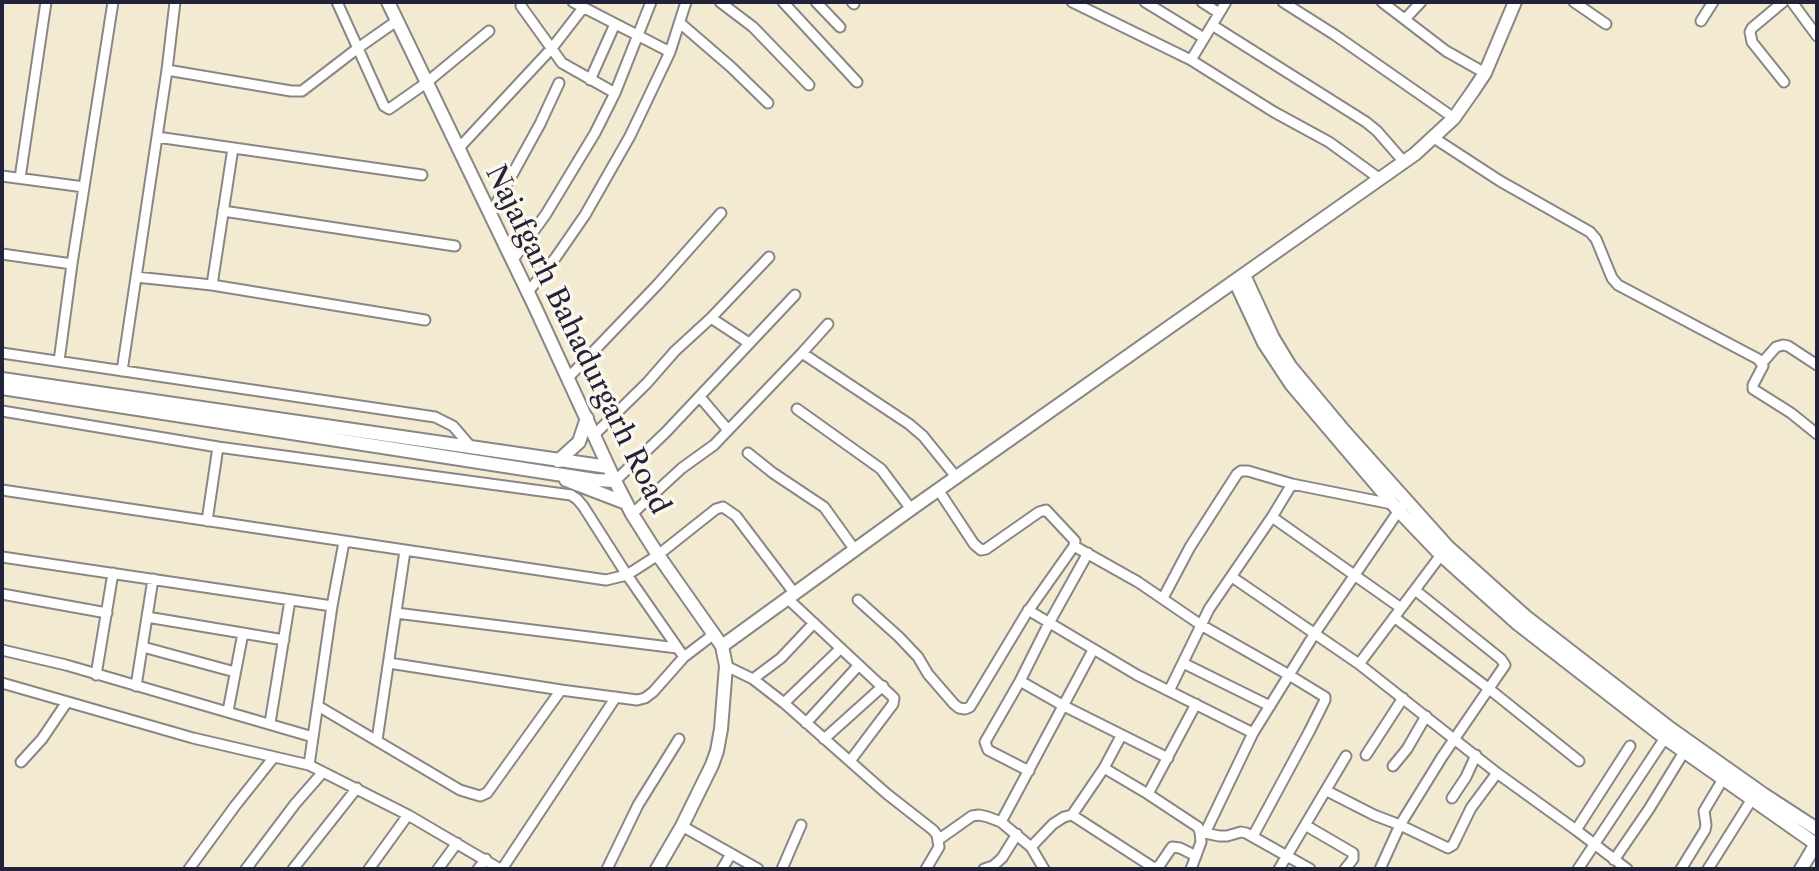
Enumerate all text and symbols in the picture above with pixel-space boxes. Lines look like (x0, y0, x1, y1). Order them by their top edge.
street label: Najafgarh Bahadurgarh Road (478, 160, 676, 520)

